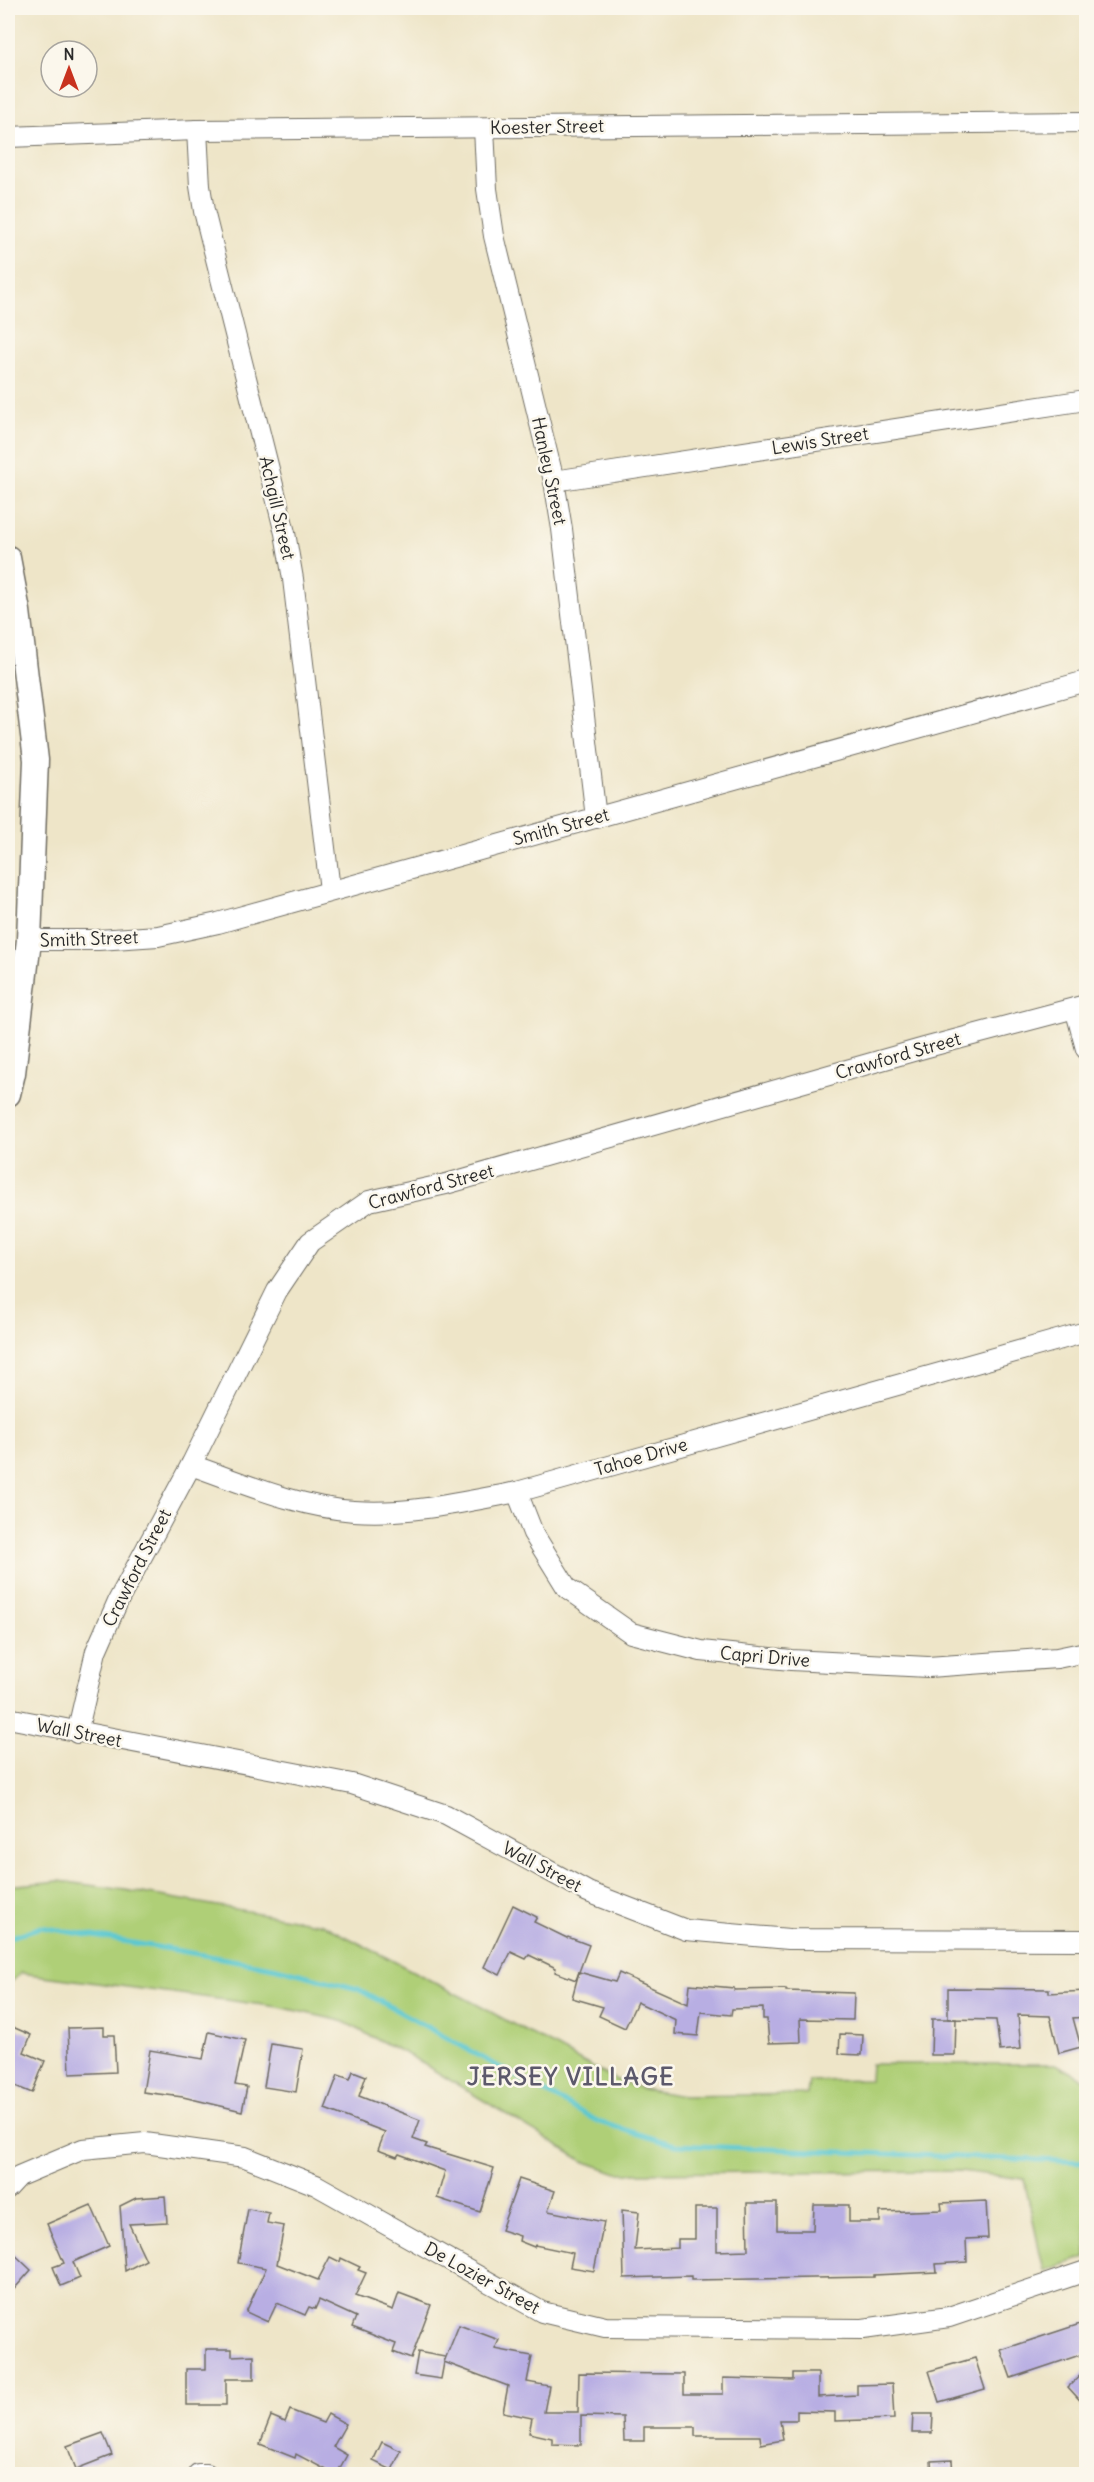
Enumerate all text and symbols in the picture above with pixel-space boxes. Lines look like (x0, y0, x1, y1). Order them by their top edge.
north arrow (39, 39, 99, 99)
text: N (63, 44, 75, 64)
street label: Koester Street (490, 114, 604, 139)
street label: Hanley Street (527, 415, 572, 527)
street label: Lewis Street (770, 422, 870, 460)
street label: Achgill Street (254, 454, 301, 562)
street label: Smith Street (510, 803, 611, 850)
street label: Smith Street (39, 925, 139, 952)
street label: Crawford Street (833, 1027, 963, 1084)
street label: Crawford Street (366, 1159, 496, 1214)
street label: Tahoe Drive (592, 1432, 690, 1481)
street label: Crawford Street (97, 1505, 176, 1631)
street label: Capri Drive (719, 1641, 811, 1672)
street label: Wall Street (34, 1713, 124, 1752)
street label: Wall Street (499, 1836, 586, 1897)
district label: JERSEY VILLAGE (467, 2061, 675, 2091)
street label: De Lozier Street (421, 2236, 544, 2319)

